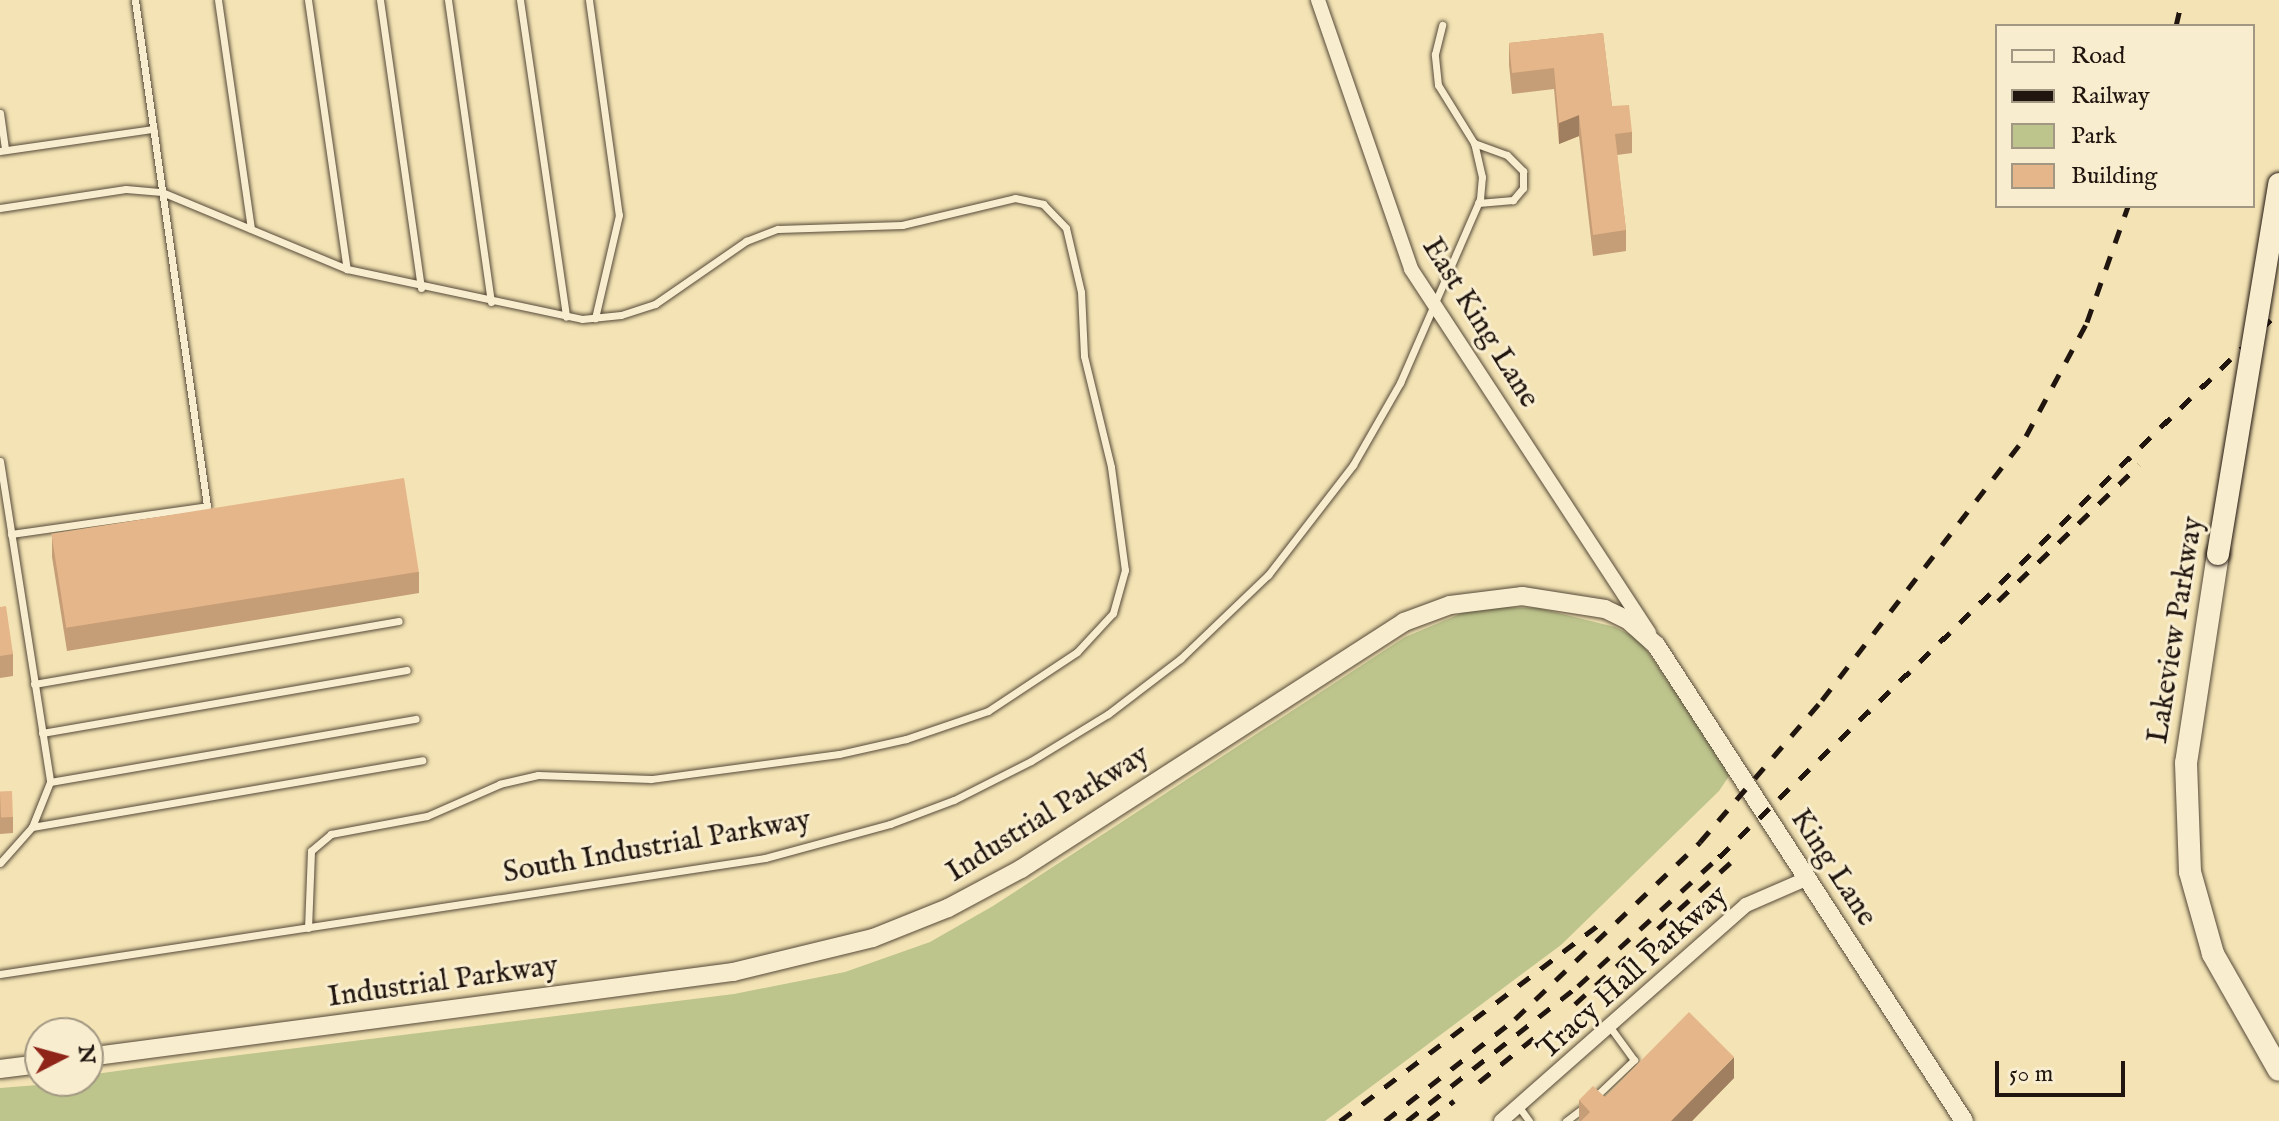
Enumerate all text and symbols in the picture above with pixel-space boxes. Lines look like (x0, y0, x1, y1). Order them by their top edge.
legend (1995, 24, 2255, 208)
text: Road (2071, 41, 2125, 72)
text: Railway (2071, 81, 2150, 112)
text: Park (2071, 121, 2117, 152)
text: Building (2071, 161, 2157, 192)
street label: East King Lane (1413, 231, 1547, 415)
street label: Lakeview Parkway (2140, 514, 2212, 746)
street label: Industrial Parkway (940, 737, 1156, 891)
street label: South Industrial Parkway (500, 802, 814, 892)
street label: King Lane (1782, 803, 1884, 933)
street label: Tracy Hall Parkway (1531, 878, 1735, 1068)
street label: Industrial Parkway (326, 948, 560, 1016)
north arrow (24, 1017, 104, 1097)
text: N (71, 1044, 101, 1066)
scale bar (1999, 1045, 2129, 1095)
text: 50 m (2009, 1059, 2053, 1090)

